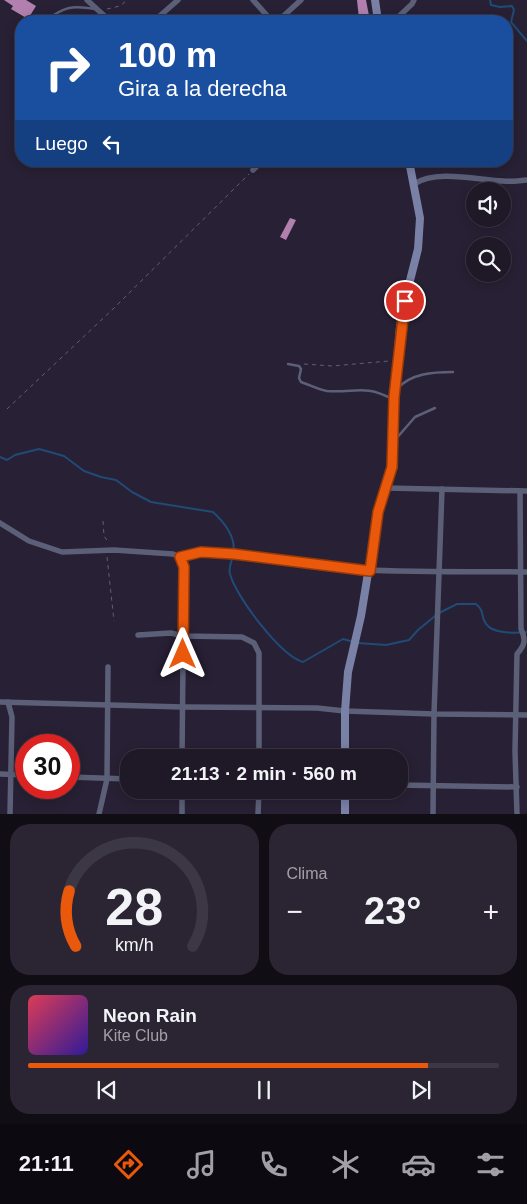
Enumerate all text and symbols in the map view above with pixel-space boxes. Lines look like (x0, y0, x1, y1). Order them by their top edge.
icon: right (35, 35, 100, 100)
text: 100 m (118, 35, 217, 74)
text: Gira a la derecha (118, 76, 287, 101)
icon: left (98, 130, 126, 158)
text: Luego (35, 133, 88, 154)
map controls (466, 182, 511, 282)
button: sound (466, 182, 511, 227)
button: search (466, 237, 511, 282)
pin (384, 280, 426, 322)
icon: arrive (391, 287, 419, 315)
position arrow (156, 627, 208, 679)
speed limit sign: 30 (15, 734, 80, 799)
text: 21:13 · 2 min · 560 m (171, 763, 357, 784)
text: Clima (287, 865, 327, 882)
text: 28 (105, 878, 163, 936)
text: 23° (364, 890, 421, 932)
text: − (287, 896, 303, 927)
text: + (483, 896, 499, 927)
text: km/h (115, 935, 154, 955)
text: Neon Rain (103, 1005, 197, 1026)
text: Kite Club (103, 1027, 168, 1044)
icon: previous (93, 1076, 121, 1104)
icon: pause (250, 1076, 278, 1104)
icon: next (407, 1076, 435, 1104)
icon: directions (111, 1147, 146, 1182)
icon: music (184, 1147, 219, 1182)
icon: phone (256, 1147, 291, 1182)
icon: climate (328, 1147, 363, 1182)
icon: car (401, 1147, 436, 1182)
icon: filters (473, 1147, 508, 1182)
text: 21:11 (19, 1151, 74, 1176)

